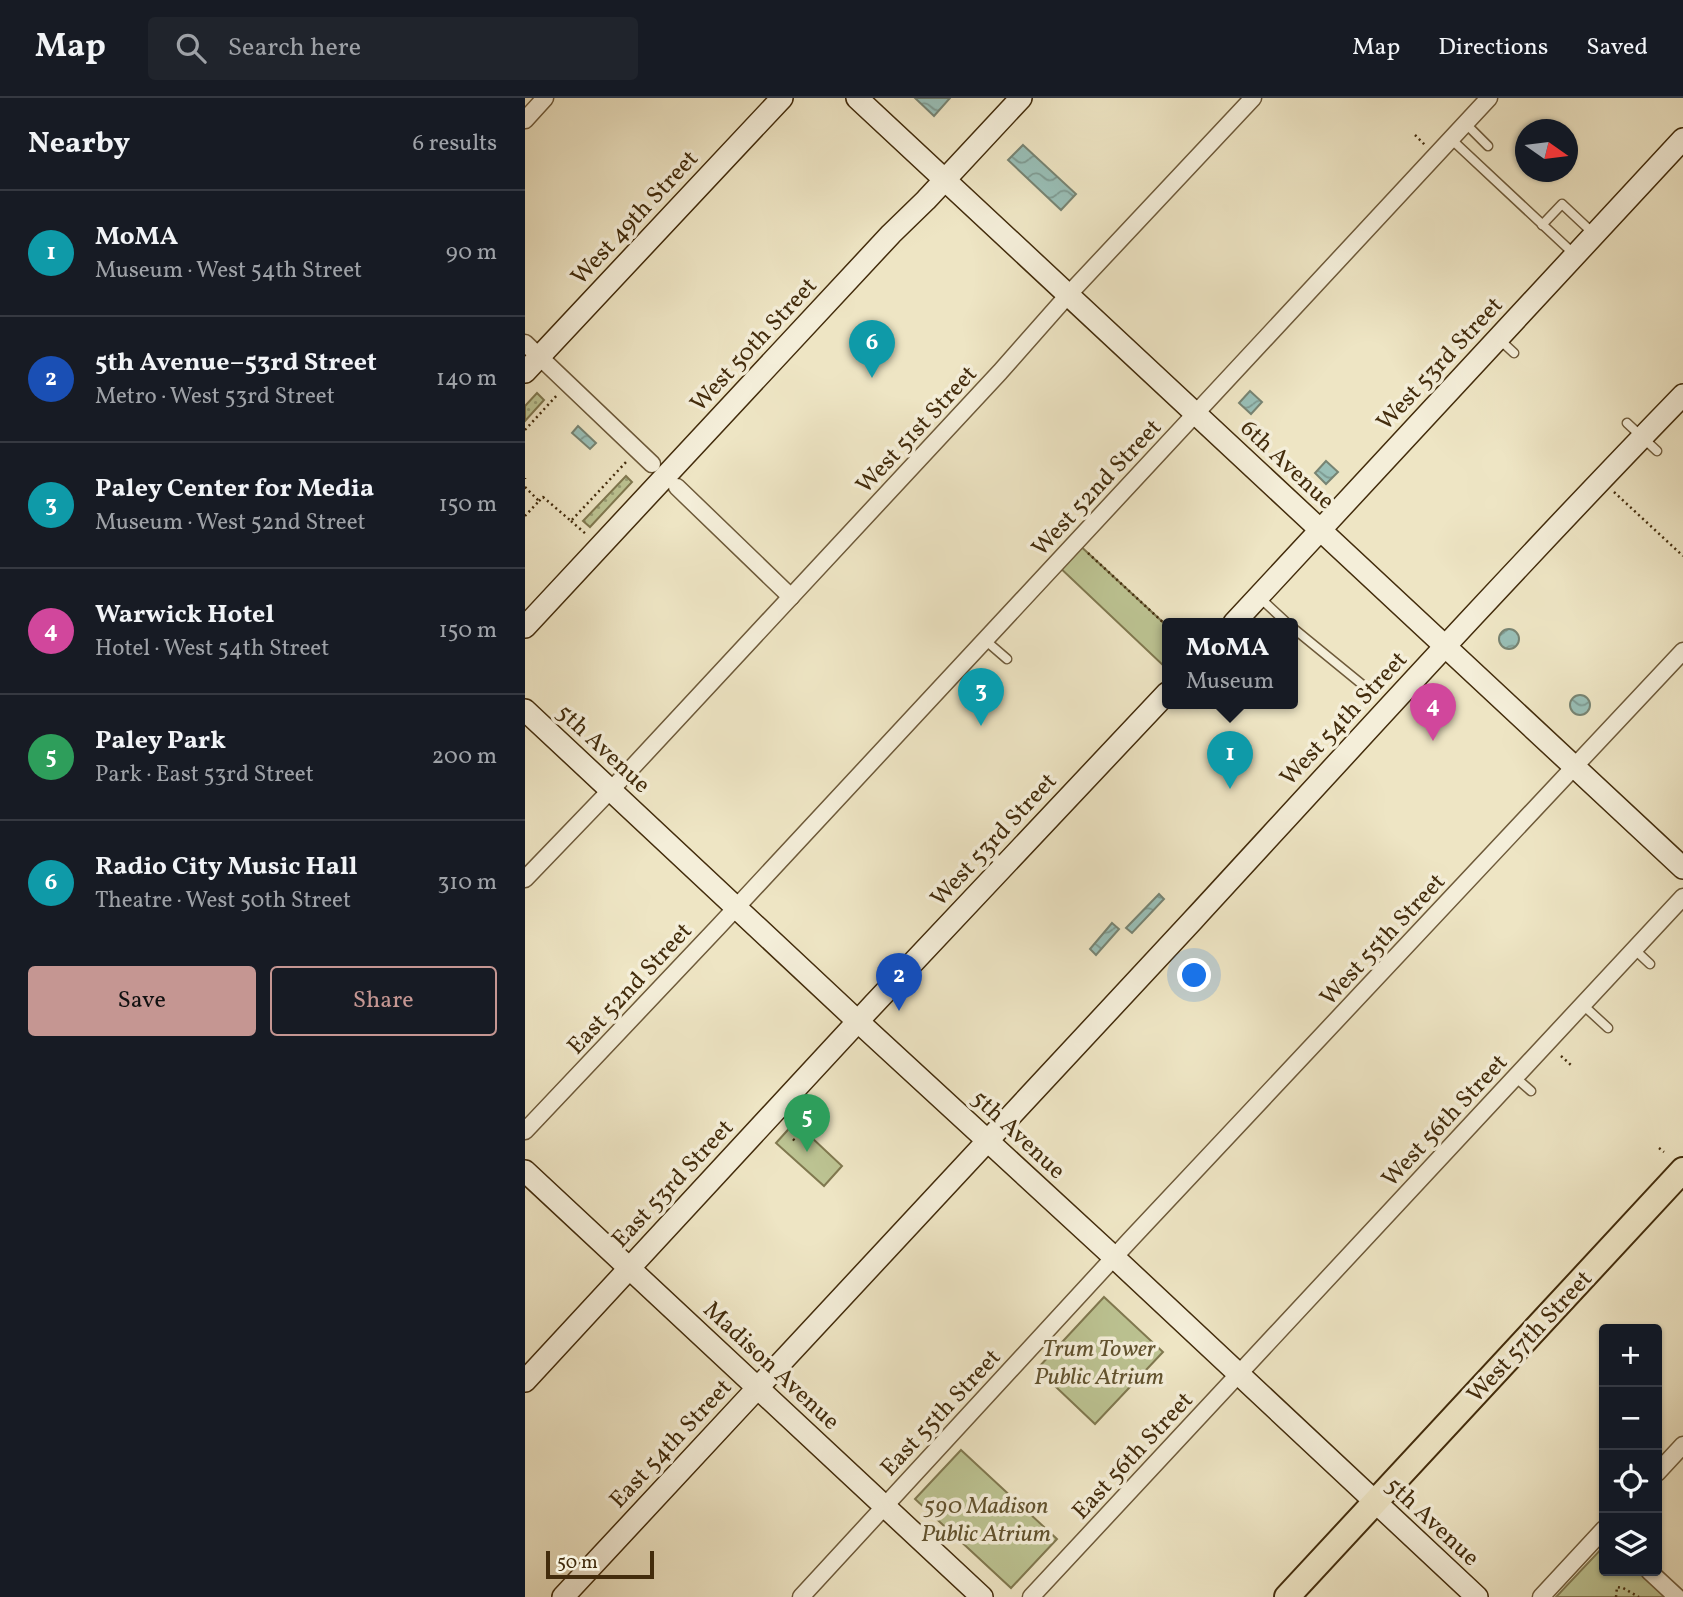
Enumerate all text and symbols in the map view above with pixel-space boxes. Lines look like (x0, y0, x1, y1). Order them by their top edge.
search box (148, 17, 638, 80)
text: Map (35, 25, 106, 71)
icon: search (172, 29, 210, 67)
text: Search here (228, 30, 361, 66)
text: Map (1352, 31, 1400, 65)
text: Directions (1438, 31, 1548, 65)
text: Saved (1586, 31, 1648, 65)
north arrow (1515, 119, 1578, 182)
text: Nearby (28, 123, 130, 165)
text: 6 results (413, 128, 497, 160)
street label: West 49th Street (564, 143, 707, 293)
text: MoMA (95, 219, 178, 255)
text: 1 (46, 237, 56, 269)
text: 90 m (446, 237, 497, 269)
text: Museum · West 54th Street (95, 255, 362, 287)
street label: West 50th Street (683, 271, 826, 420)
street label: West 53rd Street (1369, 290, 1512, 439)
pin: 6 (849, 320, 895, 378)
text: 5th Avenue–53rd Street (95, 345, 377, 381)
street label: West 51st Street (849, 359, 986, 502)
text: 2 (45, 363, 57, 395)
text: 140 m (436, 363, 497, 395)
text: Metro · West 53rd Street (95, 381, 335, 413)
street label: West 52nd Street (1025, 412, 1170, 565)
street label: 6th Avenue (1232, 413, 1341, 518)
text: Paley Center for Media (95, 471, 374, 507)
text: 3 (45, 489, 57, 521)
text: 150 m (439, 489, 497, 521)
text: Museum · West 52nd Street (95, 507, 366, 539)
text: Warwick Hotel (95, 597, 274, 633)
text: 4 (44, 615, 58, 647)
text: 150 m (439, 615, 497, 647)
popup (1162, 618, 1298, 709)
text: MoMA (1186, 630, 1269, 666)
text: Hotel · West 54th Street (95, 633, 329, 665)
street label: West 54th Street (1273, 644, 1416, 794)
text: Museum (1186, 666, 1274, 698)
pin: 3 (958, 668, 1004, 726)
pin: 4 (1410, 683, 1456, 741)
street label: 5th Avenue (548, 697, 657, 802)
text: Paley Park (95, 723, 226, 759)
pin: 1 (1207, 731, 1253, 789)
text: 5 (45, 741, 57, 773)
text: 200 m (432, 741, 497, 773)
text: Park · East 53rd Street (95, 759, 314, 791)
street label: West 53rd Street (923, 766, 1066, 915)
text: Radio City Music Hall (95, 849, 358, 885)
street label: West 55th Street (1313, 866, 1454, 1014)
text: 6 (45, 867, 57, 899)
text: 310 m (437, 867, 497, 899)
text: Theatre · West 50th Street (95, 885, 351, 917)
street label: East 52nd Street (560, 916, 701, 1063)
pin: 2 (876, 953, 922, 1011)
your location (1177, 958, 1211, 992)
button: Save (28, 966, 256, 1036)
button: Share (270, 966, 497, 1036)
street label: West 56th Street (1375, 1047, 1516, 1196)
street label: 5th Avenue (963, 1083, 1072, 1188)
pin: 5 (784, 1094, 830, 1152)
street label: East 53rd Street (605, 1112, 742, 1256)
street label: West 57th Street (1460, 1263, 1601, 1411)
street label: Madison Avenue (695, 1294, 846, 1439)
map controls (1599, 1324, 1662, 1576)
button: + (1599, 1324, 1662, 1387)
park label: Trum Tower Public Atrium (1034, 1333, 1164, 1395)
street label: East 55th Street (873, 1342, 1010, 1485)
street label: East 54th Street (602, 1372, 741, 1517)
street label: East 56th Street (1065, 1385, 1202, 1528)
button: − (1599, 1387, 1662, 1450)
button: locate (1599, 1450, 1662, 1513)
street label: 5th Avenue (1377, 1470, 1486, 1575)
park label: 590 Madison Public Atrium (921, 1490, 1051, 1552)
button: layers (1599, 1513, 1662, 1576)
scale bar (546, 1548, 655, 1580)
text: 50 m (557, 1550, 598, 1576)

